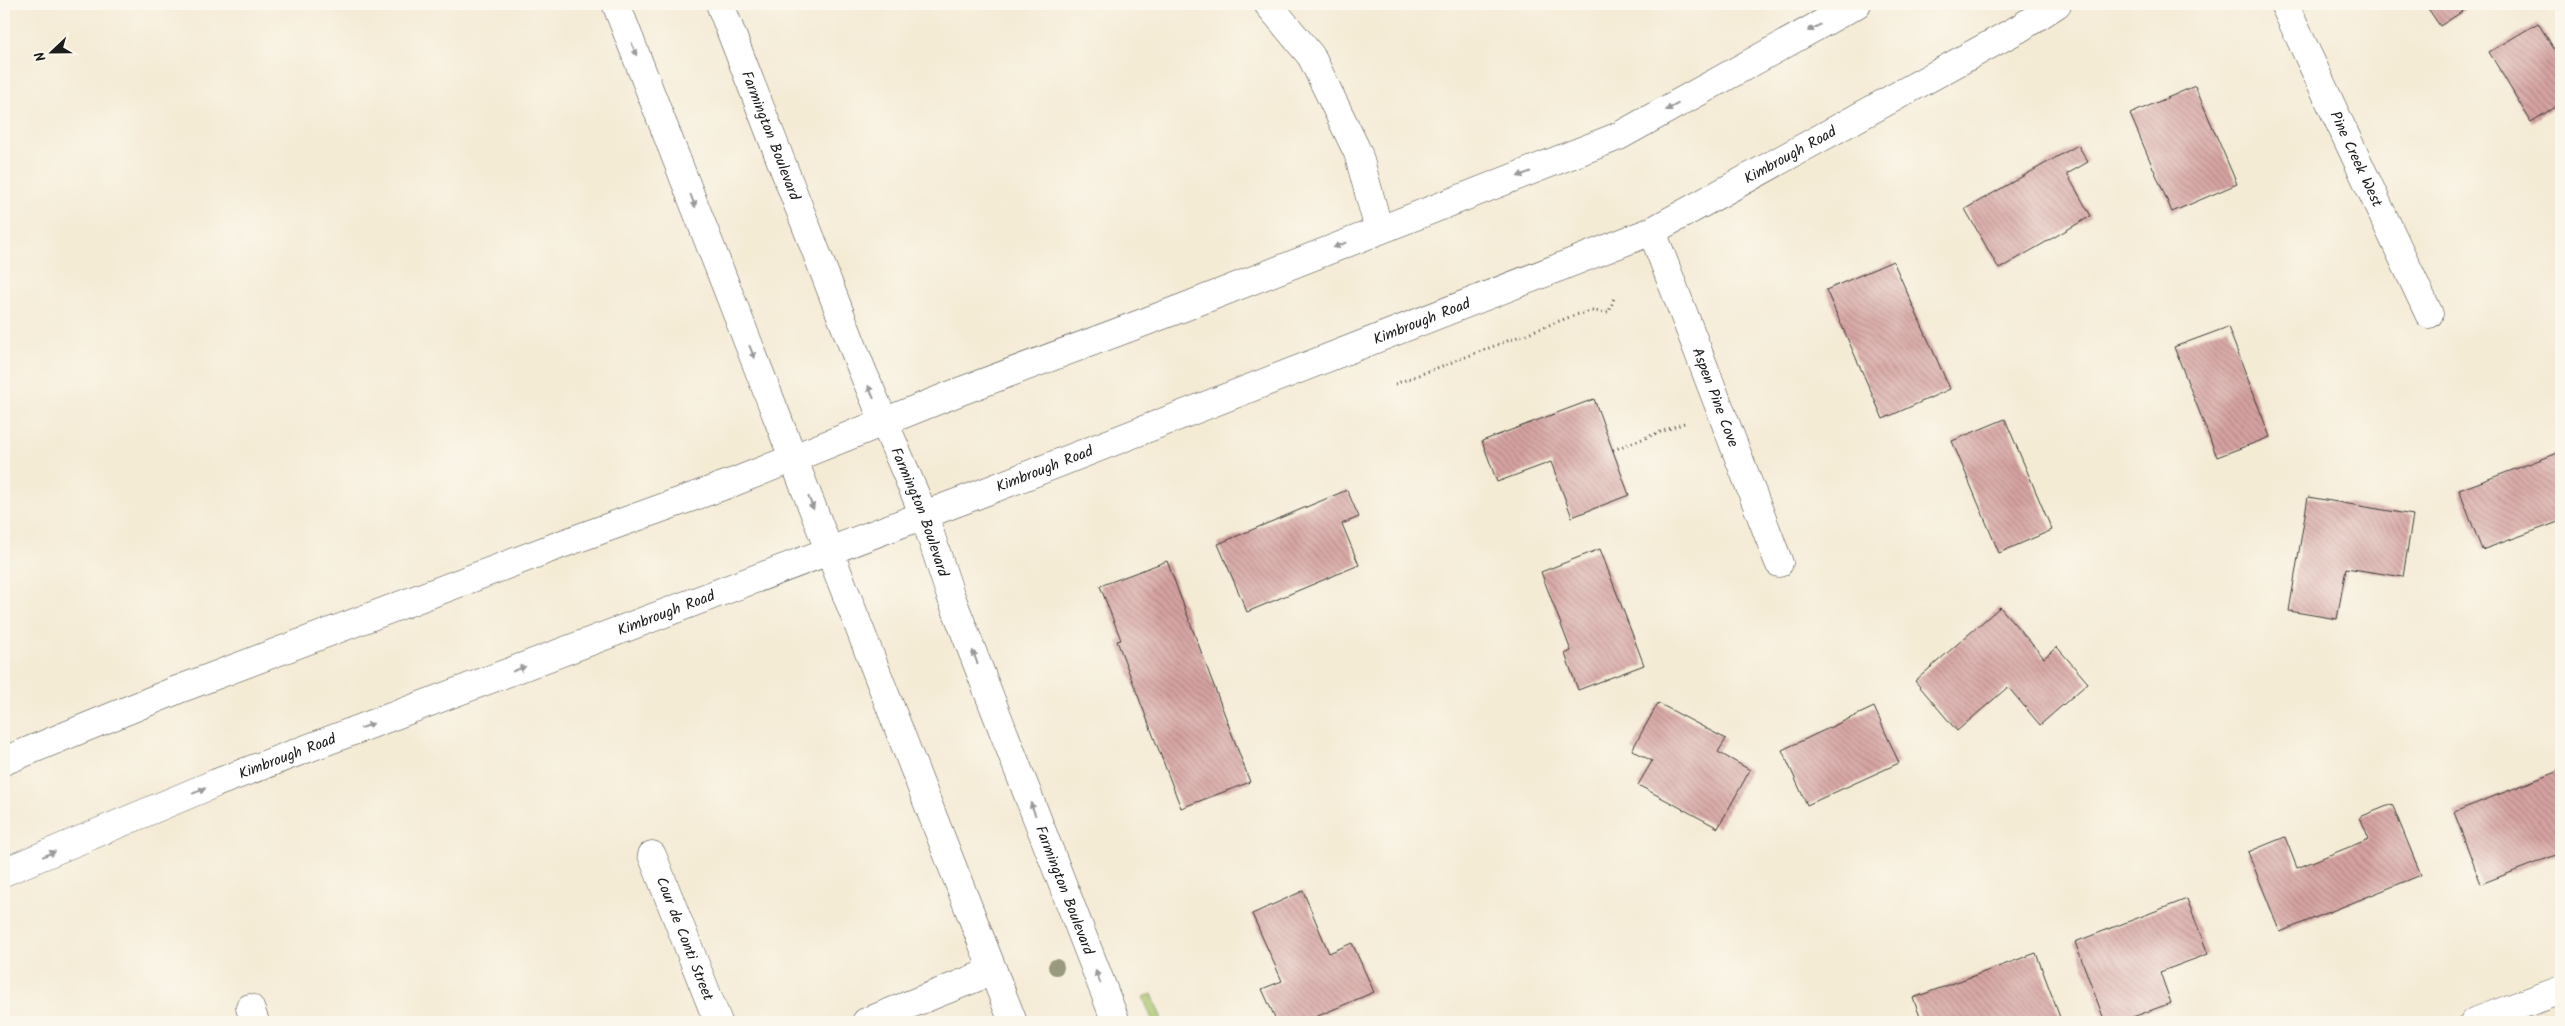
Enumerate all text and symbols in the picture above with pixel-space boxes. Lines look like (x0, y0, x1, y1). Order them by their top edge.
one-way arrow (1807, 23, 1821, 32)
north arrow (28, 28, 78, 78)
one-way arrow (630, 42, 638, 57)
text: N (29, 48, 53, 65)
street label: Farmington Boulevard (734, 68, 806, 205)
one-way arrow (1665, 103, 1680, 111)
street label: Pine Creek West (2323, 107, 2388, 212)
street label: Kimbrough Road (1740, 120, 1842, 191)
one-way arrow (1517, 170, 1532, 178)
one-way arrow (689, 194, 697, 209)
one-way arrow (1333, 242, 1348, 249)
street label: Kimbrough Road (1370, 292, 1475, 352)
street label: Aspen Pine Cove (1685, 344, 1745, 451)
one-way arrow (748, 345, 756, 360)
one-way arrow (867, 385, 875, 399)
street label: Kimbrough Road (993, 440, 1097, 499)
street label: Farmington Boulevard (883, 444, 955, 581)
one-way arrow (808, 496, 815, 511)
street label: Kimbrough Road (614, 584, 719, 643)
one-way arrow (971, 650, 978, 665)
one-way arrow (511, 664, 526, 672)
one-way arrow (359, 722, 374, 729)
street label: Kimbrough Road (235, 727, 340, 786)
one-way arrow (192, 786, 206, 794)
one-way arrow (1029, 802, 1037, 816)
street label: Farmington Boulevard (1028, 822, 1100, 959)
one-way arrow (42, 849, 56, 857)
street label: Cour de Conti Street (649, 873, 720, 1005)
one-way arrow (1094, 969, 1102, 984)

